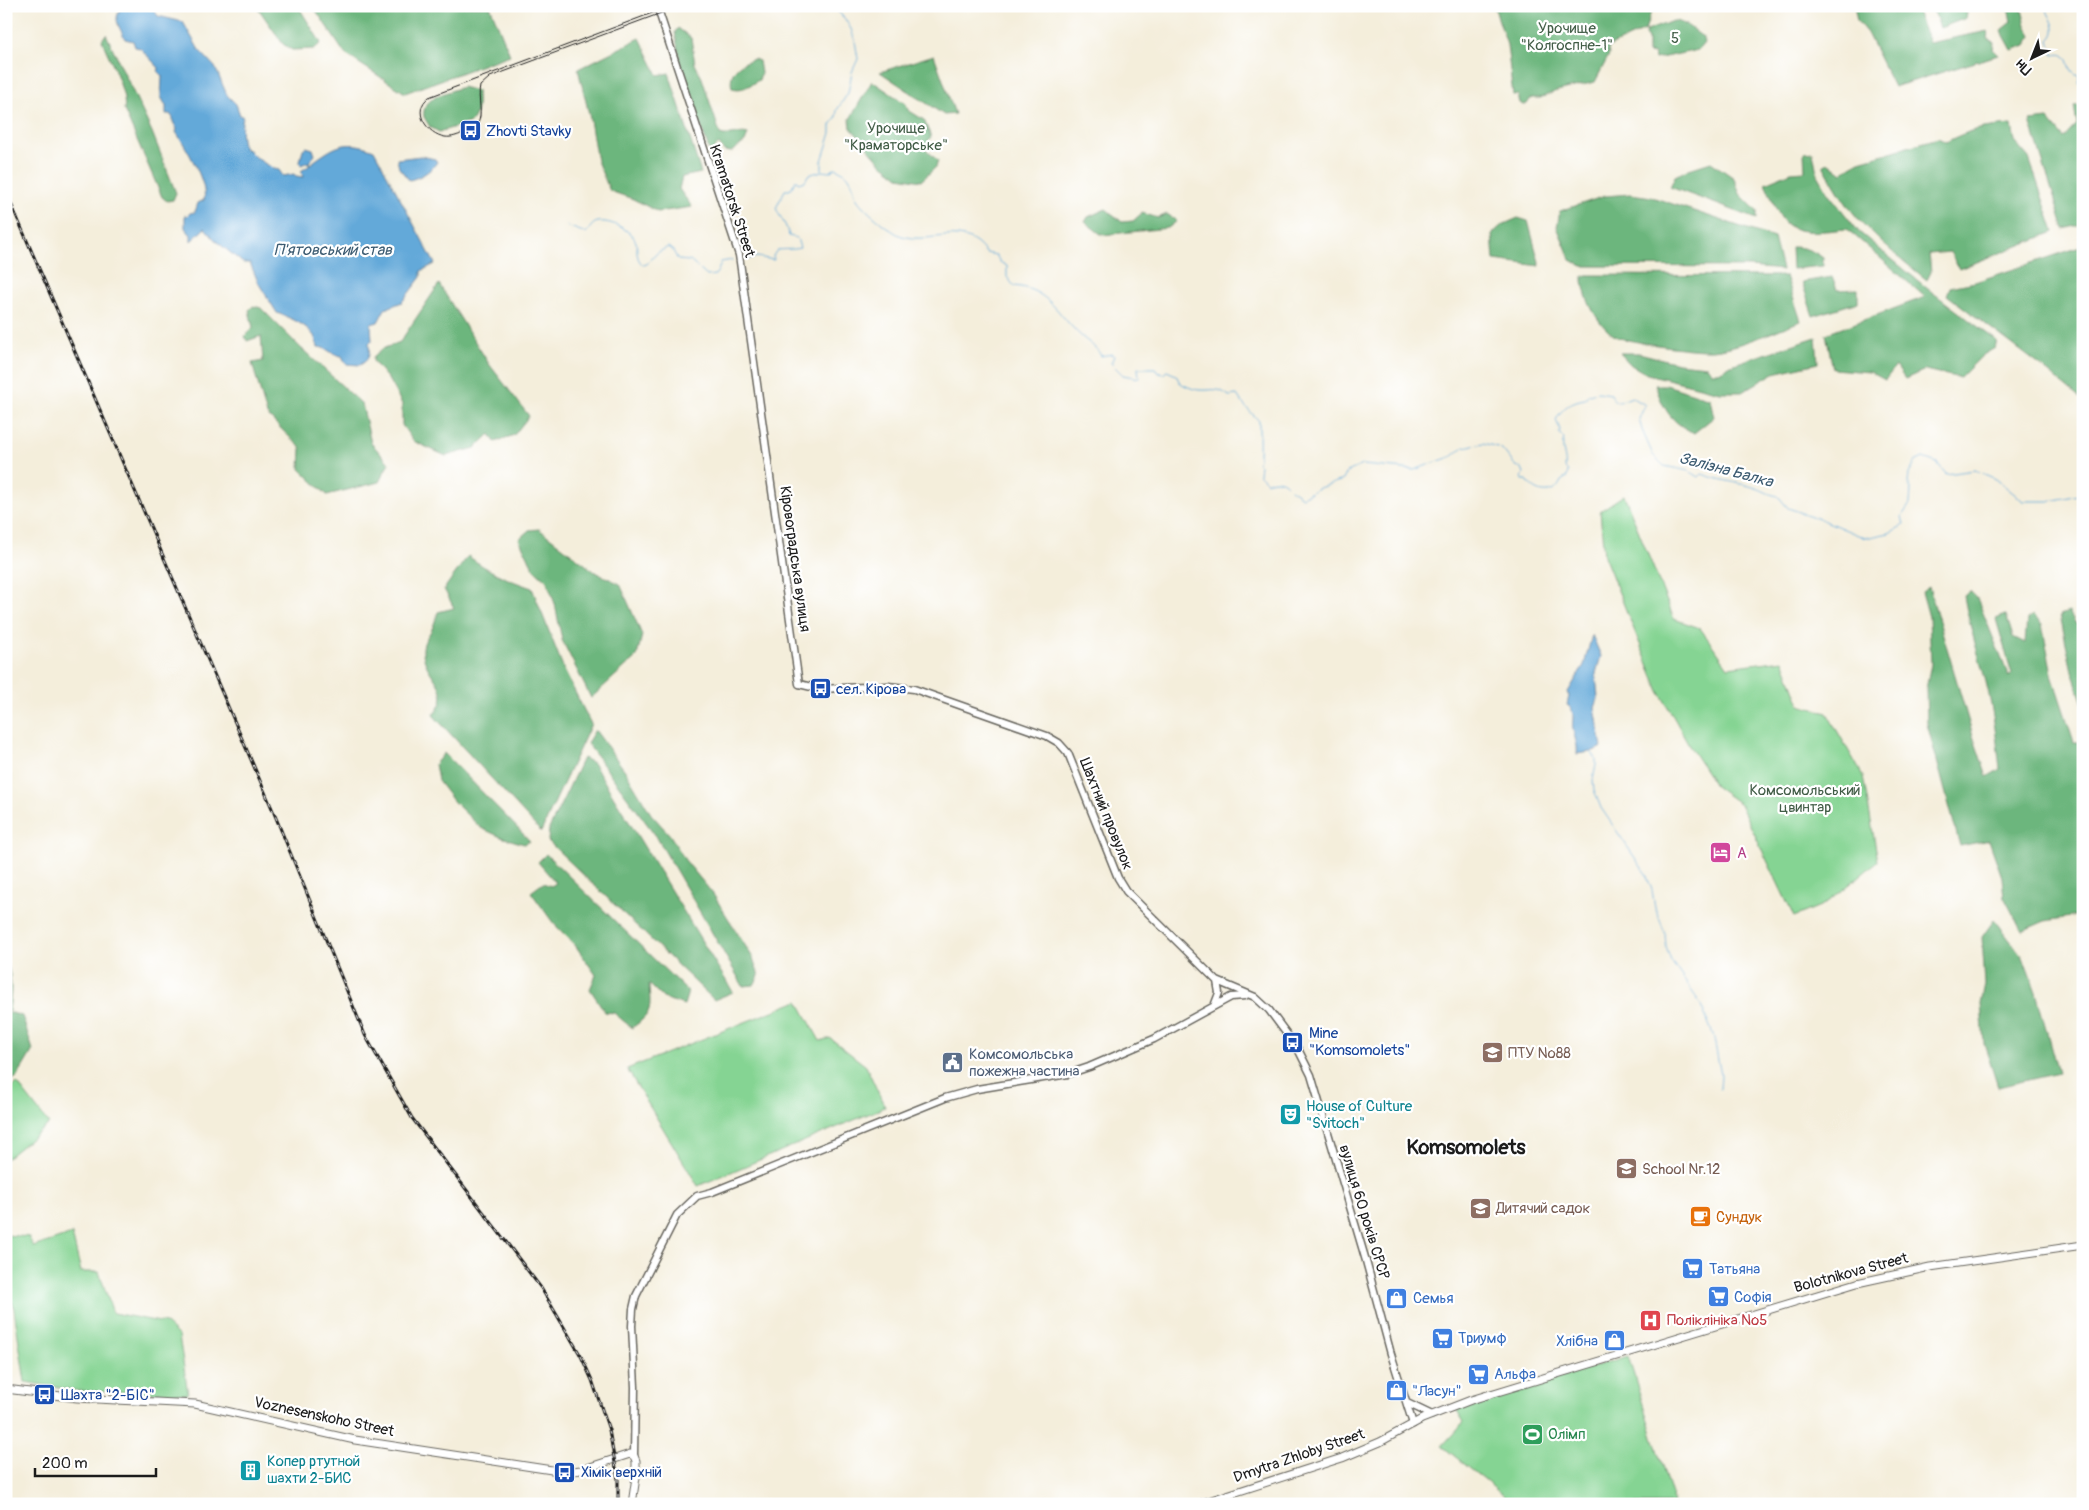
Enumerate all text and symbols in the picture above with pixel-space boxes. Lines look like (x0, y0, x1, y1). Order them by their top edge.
park label: Урочище "Колгоспне-1" (1521, 19, 1613, 55)
park label: 5 (1671, 29, 1679, 48)
north arrow (2006, 32, 2056, 82)
text: Пн (2012, 56, 2035, 79)
bus stop icon: Zhovti Stavky (458, 119, 482, 143)
park label: Урочище "Краматорське" (844, 119, 948, 155)
place label: Zhovti Stavky (486, 122, 572, 141)
street label: Kramatorsk Street (705, 142, 759, 261)
water label: П'ятовський став (274, 240, 393, 260)
water label: Залізна Балка (1677, 448, 1776, 492)
street label: Кіровоградська вулиця (775, 485, 815, 633)
bus stop icon: сел. Кірова (808, 677, 832, 701)
place label: сел. Кірова (836, 680, 906, 699)
street label: Шахтний провулок (1075, 755, 1137, 873)
park label: Комсомольський цвинтар (1749, 781, 1861, 817)
hotel icon: А (1709, 841, 1733, 865)
place label: А (1737, 844, 1747, 863)
place label: Mine "Komsomolets" (1309, 1024, 1410, 1060)
bus stop icon: Mine "Komsomolets" (1281, 1030, 1305, 1054)
school or university icon: ПТУ №88 (1480, 1041, 1504, 1065)
place label: ПТУ №88 (1508, 1044, 1571, 1063)
place label: Комсомольська пожежна частина (969, 1045, 1080, 1081)
public building icon: Комсомольська пожежна частина (941, 1051, 965, 1075)
place label: House of Culture "Svitoch" (1306, 1097, 1413, 1133)
theatre icon: House of Culture "Svitoch" (1278, 1103, 1302, 1127)
district label: Komsomolets (1407, 1135, 1525, 1160)
street label: вулиця 60 років СРСР (1334, 1142, 1394, 1282)
school or university icon: School Nr.12 (1614, 1157, 1638, 1181)
place label: School Nr.12 (1642, 1160, 1720, 1179)
school or university icon: Дитячий садок (1468, 1196, 1492, 1220)
place label: Дитячий садок (1495, 1199, 1591, 1218)
cafe icon: Сундук (1688, 1205, 1712, 1229)
place label: Сундук (1716, 1208, 1763, 1227)
street label: Bolotnikova Street (1792, 1248, 1911, 1297)
supermarket icon: Татьяна (1681, 1257, 1705, 1281)
place label: Татьяна (1709, 1260, 1760, 1279)
supermarket icon: Софія (1706, 1285, 1730, 1309)
shop icon: Семья (1385, 1286, 1409, 1310)
place label: Софія (1734, 1288, 1772, 1307)
place label: Семья (1413, 1289, 1454, 1308)
hospital icon: Поліклініка №5 (1639, 1308, 1663, 1332)
place label: Поліклініка №5 (1667, 1311, 1767, 1330)
supermarket icon: Триумф (1430, 1326, 1454, 1350)
place label: Триумф (1458, 1329, 1507, 1348)
shop icon: Хлібна (1602, 1329, 1626, 1353)
place label: Хлібна (1556, 1332, 1598, 1351)
supermarket icon: Альфа (1466, 1362, 1490, 1386)
place label: Альфа (1494, 1365, 1536, 1384)
shop icon: "Ласун" (1384, 1379, 1408, 1403)
place label: "Ласун" (1412, 1382, 1462, 1401)
bus stop icon: Шахта "2-БІС" (33, 1383, 57, 1407)
place label: Шахта "2-БІС" (61, 1386, 155, 1405)
street label: Voznesenskoho Street (252, 1393, 397, 1441)
sports icon: Олімп (1520, 1422, 1544, 1446)
street label: Dmytra Zhloby Street (1231, 1424, 1368, 1487)
place label: Олімп (1548, 1425, 1586, 1444)
scale bar (35, 1445, 156, 1477)
place label: Копер ртутной шахти 2-БИС (267, 1452, 360, 1488)
text: 200 m (42, 1454, 87, 1473)
building icon: Копер ртутной шахти 2-БИС (239, 1458, 263, 1482)
bus stop icon: Хімік верхній (553, 1460, 577, 1484)
place label: Хімік верхній (581, 1463, 662, 1482)

